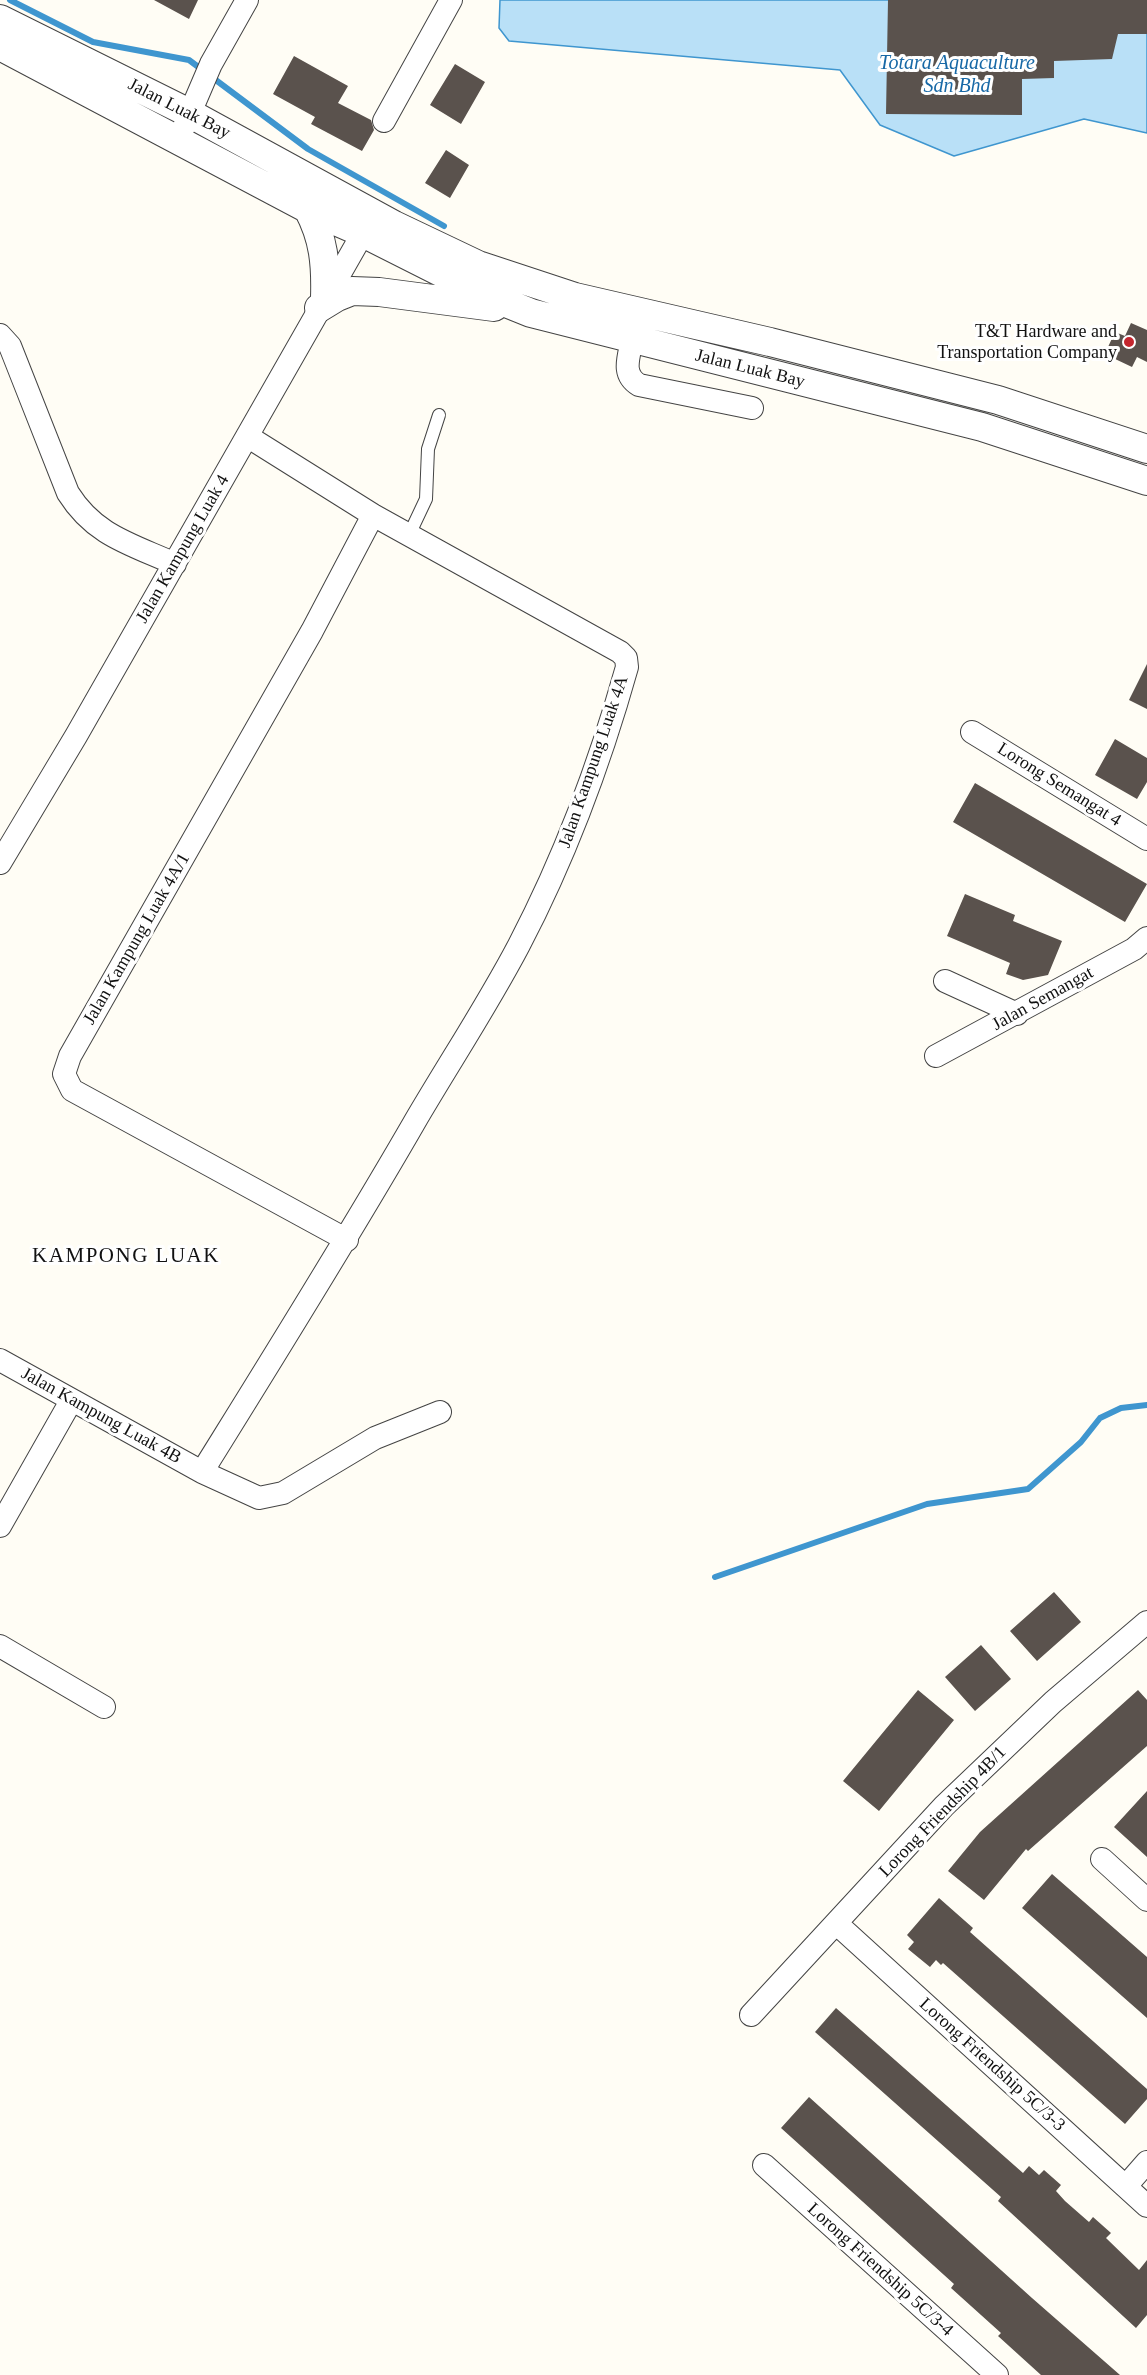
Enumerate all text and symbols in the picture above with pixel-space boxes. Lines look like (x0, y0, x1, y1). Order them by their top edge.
water label: Totara Aquaculture Sdn Bhd (879, 52, 1035, 99)
street label: Jalan Luak Bay (124, 74, 234, 144)
place label: T&T Hardware and Transportation Company (937, 321, 1117, 364)
marker: T&T Hardware and Transportation Company (1122, 335, 1136, 349)
street label: Jalan Luak Bay (693, 345, 807, 393)
street label: Jalan Kampung Luak 4 (132, 471, 234, 627)
street label: Jalan Kampung Luak 4A (554, 673, 634, 851)
street label: Lorong Semangat 4 (993, 738, 1125, 832)
street label: Jalan Kampung Luak 4A/1 (79, 849, 195, 1029)
street label: Jalan Semangat (989, 962, 1097, 1036)
district label: KAMPONG LUAK (32, 1243, 220, 1269)
street label: Jalan Kampung Luak 4B (17, 1363, 185, 1469)
street label: Lorong Friendship 4B/1 (875, 1742, 1011, 1882)
street label: Lorong Friendship 5C/3-3 (915, 1994, 1069, 2136)
street label: Lorong Friendship 5C/3-4 (803, 2199, 957, 2341)

